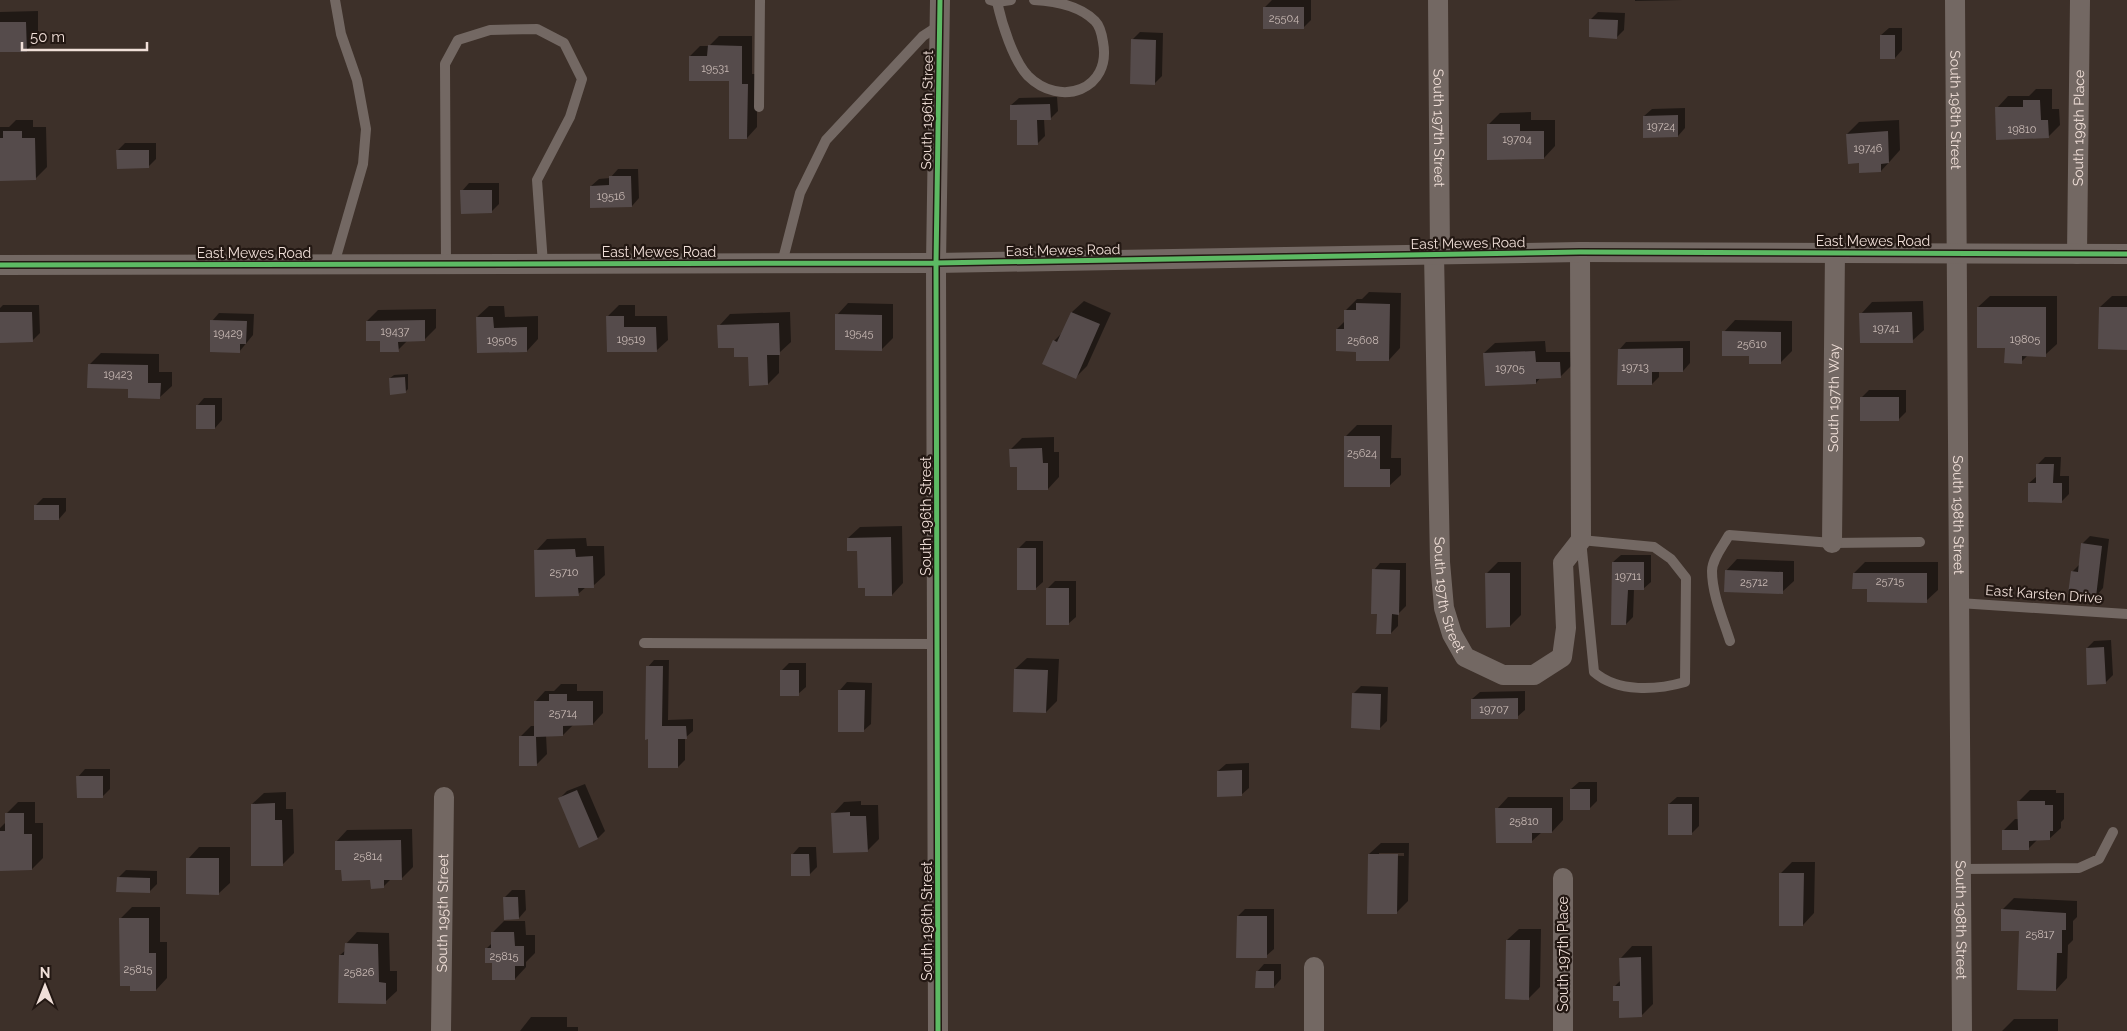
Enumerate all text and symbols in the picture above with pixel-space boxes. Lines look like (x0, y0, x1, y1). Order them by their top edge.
house number: 25504 (1269, 12, 1299, 25)
scale bar (22, 20, 148, 52)
text: 50 m (30, 28, 65, 46)
street label: South 196th Street (918, 50, 936, 170)
street label: South 198th Street (1947, 50, 1964, 170)
house number: 19531 (701, 62, 729, 75)
street label: South 197th Street (1431, 69, 1447, 188)
street label: South 199th Place (2070, 70, 2087, 186)
house number: 19724 (1647, 120, 1675, 133)
house number: 19810 (2007, 123, 2037, 136)
house number: 19704 (1502, 133, 1532, 146)
house number: 19746 (1853, 142, 1883, 155)
house number: 19516 (597, 190, 626, 203)
street label: East Mewes Road (1816, 233, 1930, 249)
street label: East Mewes Road (1411, 234, 1525, 252)
street label: East Mewes Road (1006, 241, 1120, 259)
street label: East Mewes Road (602, 244, 716, 260)
street label: East Mewes Road (197, 245, 311, 261)
house number: 19741 (1872, 322, 1900, 335)
house number: 19437 (381, 325, 410, 338)
house number: 19429 (213, 327, 243, 340)
house number: 19545 (844, 327, 874, 340)
house number: 19519 (617, 333, 645, 346)
house number: 19805 (2010, 333, 2040, 346)
house number: 19505 (487, 334, 517, 347)
house number: 25608 (1347, 334, 1379, 347)
house number: 25610 (1737, 338, 1767, 351)
street label: South 197th Way (1825, 343, 1842, 452)
house number: 19713 (1621, 361, 1649, 374)
house number: 19705 (1495, 362, 1525, 375)
house number: 19423 (104, 368, 133, 381)
house number: 25624 (1347, 447, 1377, 460)
street label: South 198th Street (1950, 455, 1967, 575)
street label: South 196th Street (918, 456, 934, 576)
street label: South 197th Street (1432, 537, 1469, 655)
house number: 25710 (549, 566, 579, 579)
house number: 19711 (1615, 570, 1641, 583)
house number: 25715 (1876, 575, 1904, 588)
house number: 25712 (1740, 576, 1768, 589)
street label: East Karsten Drive (1985, 582, 2103, 606)
house number: 19707 (1479, 703, 1509, 716)
house number: 25714 (549, 707, 577, 720)
house number: 25810 (1509, 815, 1539, 828)
house number: 25814 (354, 850, 382, 863)
street label: South 195th Street (434, 853, 451, 973)
street label: South 198th Street (1953, 860, 1970, 980)
street label: South 196th Street (919, 861, 935, 981)
street label: South 197th Place (1555, 896, 1571, 1012)
house number: 25817 (2026, 928, 2055, 941)
house number: 25815 (490, 950, 518, 963)
north arrow (20, 961, 70, 1011)
house number: 25815 (124, 963, 152, 976)
text: N (40, 965, 50, 981)
house number: 25826 (344, 966, 375, 979)

